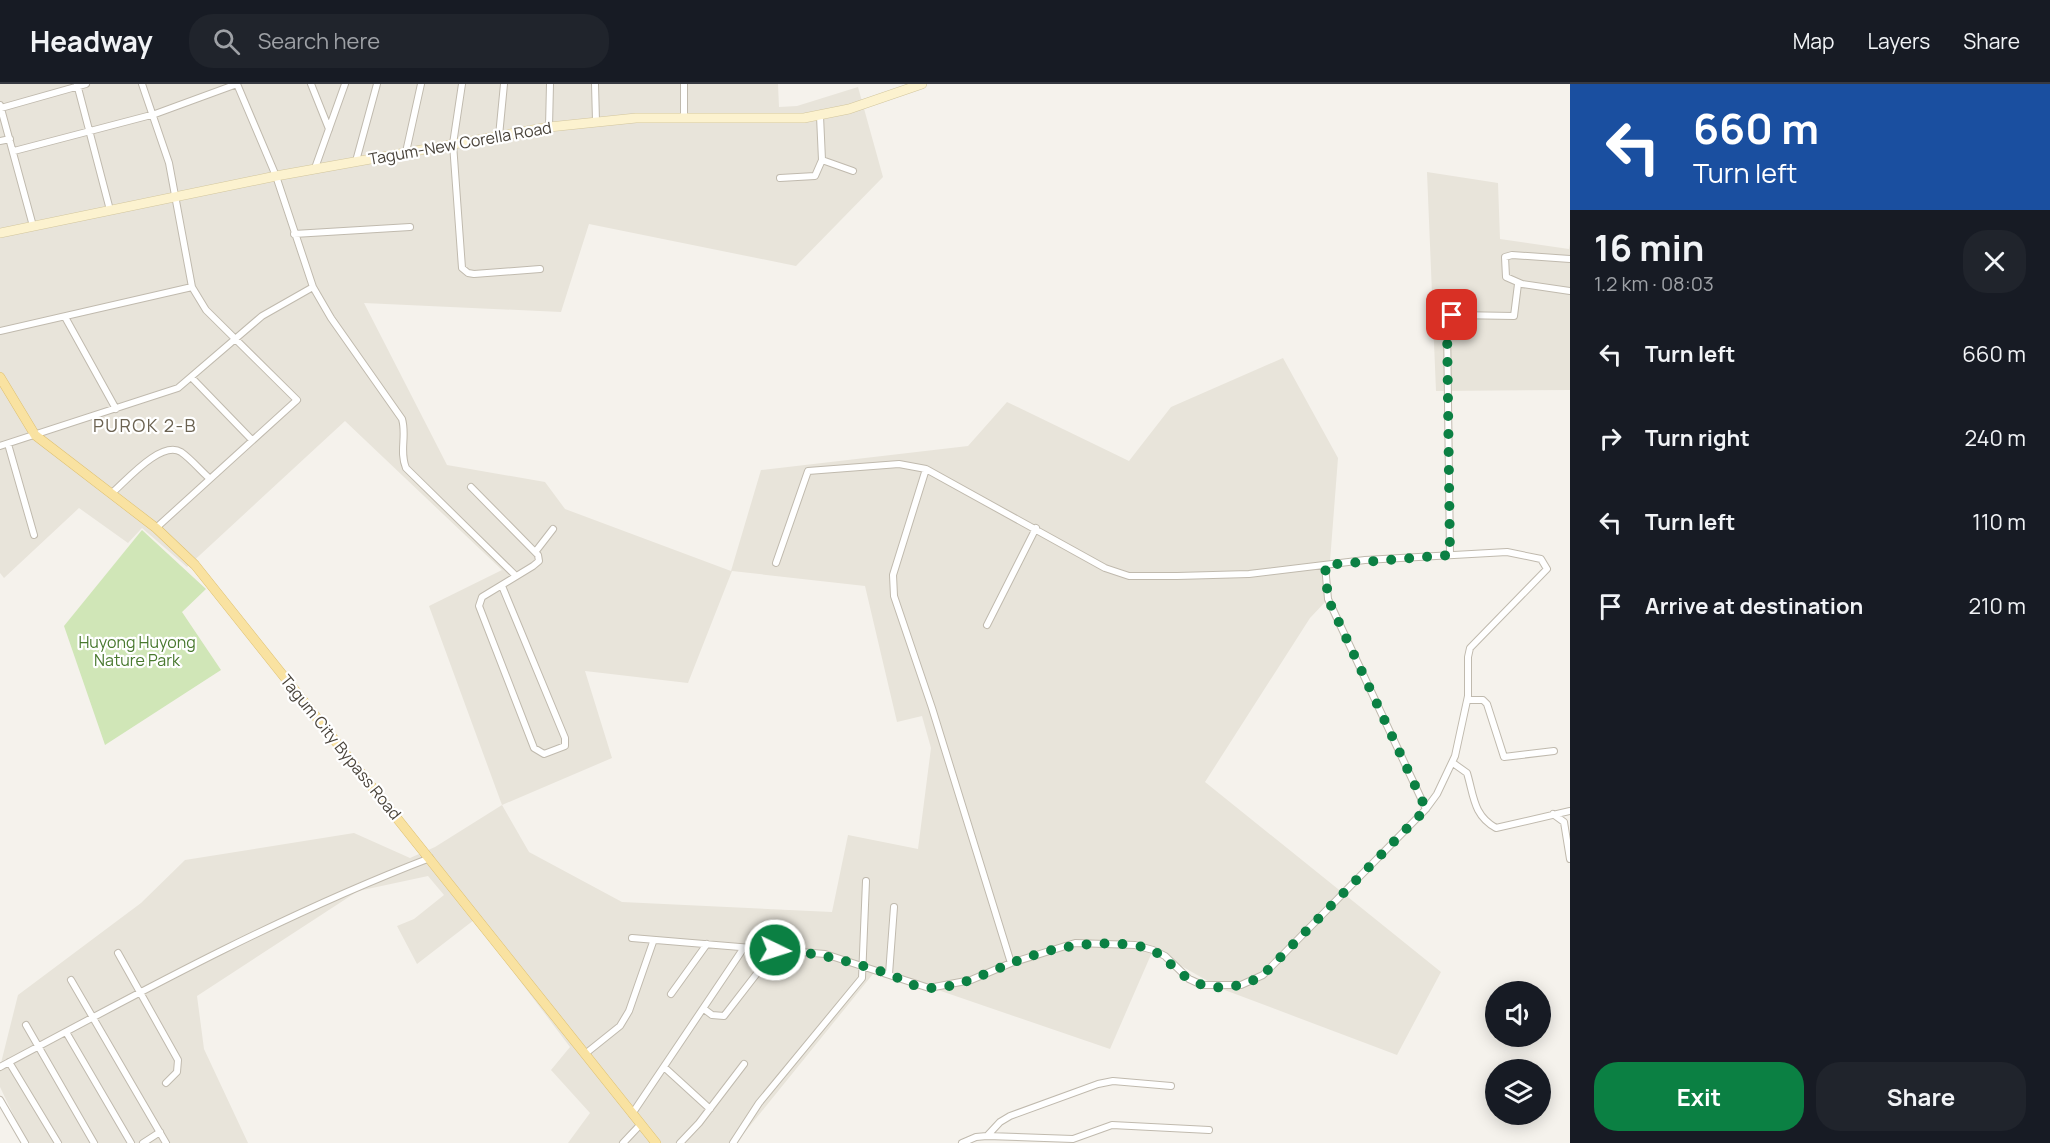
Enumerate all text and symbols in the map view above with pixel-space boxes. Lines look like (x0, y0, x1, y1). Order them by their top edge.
search box (189, 14, 609, 68)
text: Headway (30, 22, 153, 60)
icon: search (210, 25, 243, 58)
text: Search here (258, 26, 380, 56)
text: Map (1793, 27, 1834, 55)
text: Layers (1867, 27, 1930, 55)
text: Share (1963, 27, 2020, 55)
text: 660 m (1693, 99, 1819, 157)
icon: left (1594, 108, 1672, 186)
street label: Tagum-New Corella Road (367, 116, 553, 170)
text: Turn left (1693, 154, 1797, 191)
text: 16 min (1594, 223, 1704, 272)
button: close (1963, 230, 2026, 293)
text: 1.2 km · 08:03 (1594, 270, 1714, 297)
pin (1426, 289, 1477, 340)
icon: arrive (1435, 298, 1468, 331)
icon: left (1594, 338, 1627, 371)
text: Turn left (1645, 339, 1735, 369)
text: 660 m (1962, 339, 2026, 369)
district label: PUROK 2-B (93, 413, 197, 437)
icon: right (1594, 422, 1627, 455)
text: Turn right (1645, 423, 1750, 453)
text: 240 m (1964, 423, 2026, 453)
icon: left (1594, 506, 1627, 539)
text: Turn left (1645, 507, 1735, 537)
text: 110 m (1972, 507, 2026, 537)
icon: arrive (1594, 590, 1627, 623)
text: Arrive at destination (1645, 591, 1863, 621)
text: 210 m (1968, 591, 2026, 621)
park label: Huyong Huyong Nature Park (78, 631, 196, 671)
street label: Tagum City Bypass Road (276, 670, 406, 824)
position arrow (743, 918, 807, 982)
map controls (1485, 981, 1551, 1125)
button: sound (1485, 981, 1551, 1047)
button: layers (1485, 1059, 1551, 1125)
button: Exit (1594, 1062, 1804, 1131)
button: Share (1816, 1062, 2026, 1131)

